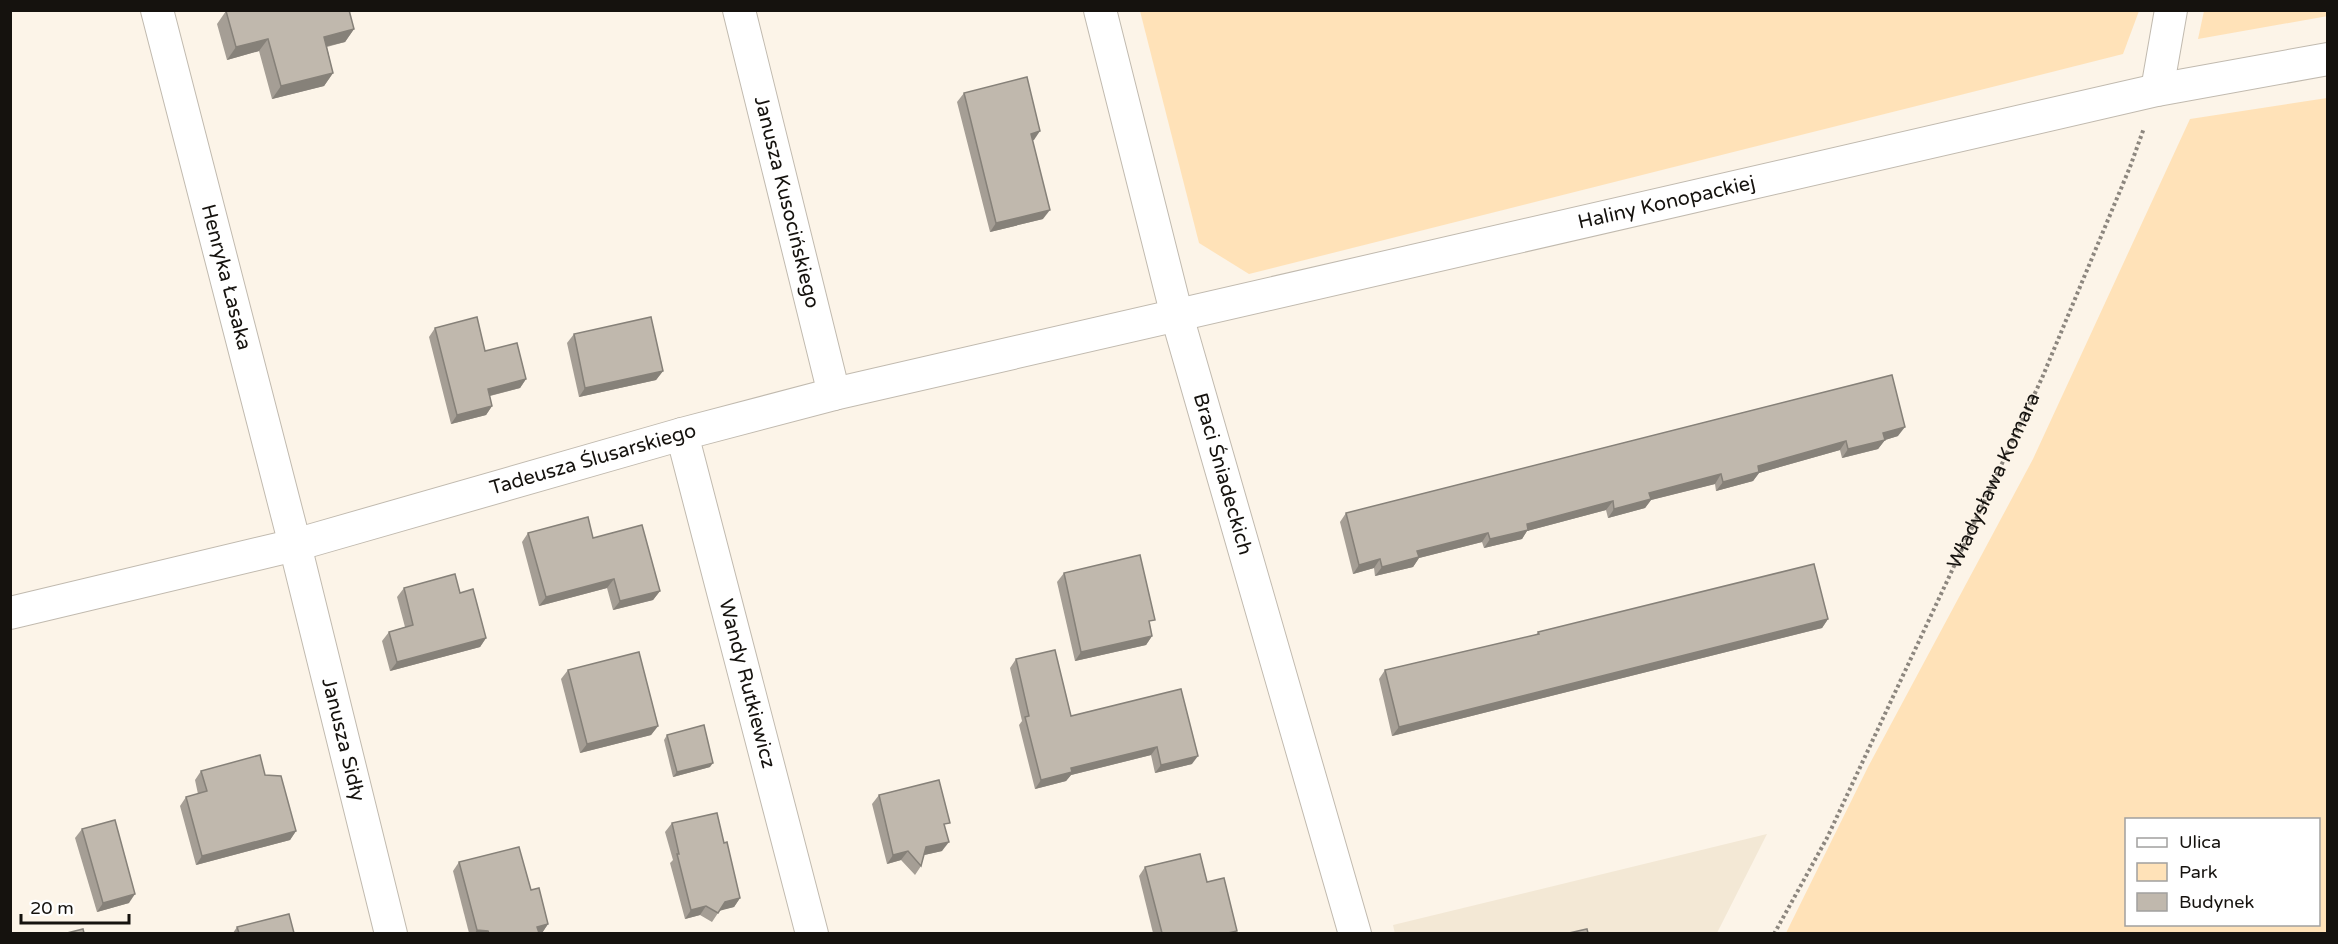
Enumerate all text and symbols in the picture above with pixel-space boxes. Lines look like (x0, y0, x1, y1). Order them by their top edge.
street label: Janusza Kusocińskiego (749, 94, 824, 311)
street label: Haliny Konopackiej (1576, 171, 1757, 235)
street label: Henryka Łasaka (196, 202, 256, 353)
street label: Władysława Komara (1942, 389, 2046, 573)
street label: Braci Śniadeckich (1188, 390, 1257, 558)
street label: Tadeusza Ślusarskiego (487, 419, 699, 500)
street label: Wandy Rutkiewicz (713, 596, 780, 771)
street label: Janusza Sidły (316, 675, 370, 804)
legend (2125, 818, 2320, 926)
text: Ulica (2179, 831, 2221, 853)
text: Park (2179, 861, 2218, 883)
scale bar (21, 887, 129, 925)
text: Budynek (2179, 891, 2254, 913)
text: 20 m (30, 897, 74, 919)

